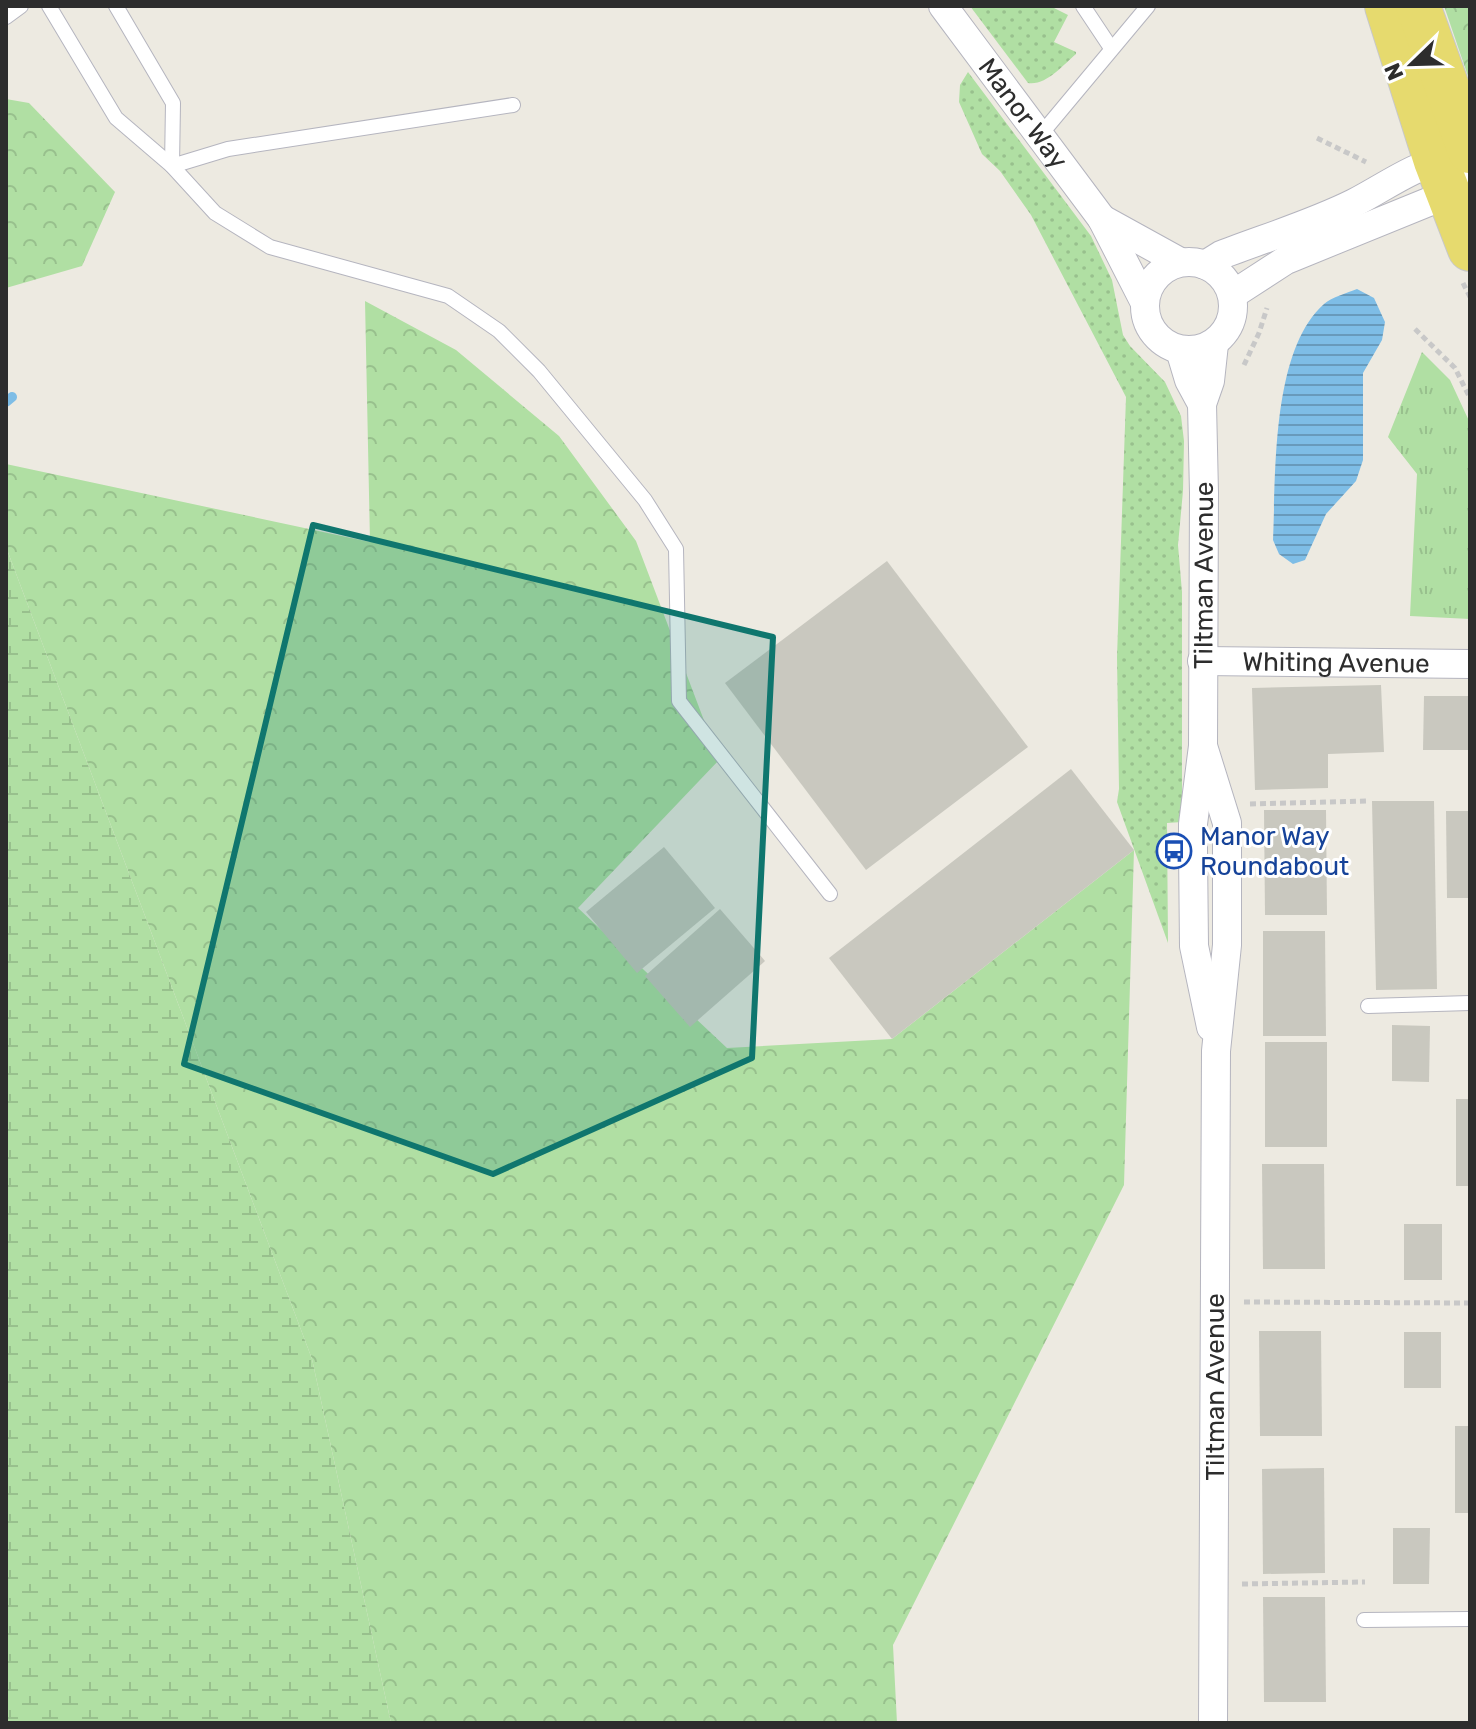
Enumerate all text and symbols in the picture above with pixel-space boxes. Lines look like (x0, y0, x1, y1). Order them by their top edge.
north arrow (1372, 24, 1452, 104)
street label: Manor Way (972, 52, 1074, 175)
text: N (1379, 59, 1410, 84)
street label: Tiltman Avenue (1188, 481, 1220, 669)
street label: Whiting Avenue (1242, 646, 1430, 679)
place label: Manor Way Roundabout (1200, 821, 1349, 882)
bus stop icon: Manor Way Roundabout (1155, 832, 1193, 870)
street label: Tiltman Avenue (1200, 1293, 1231, 1481)

